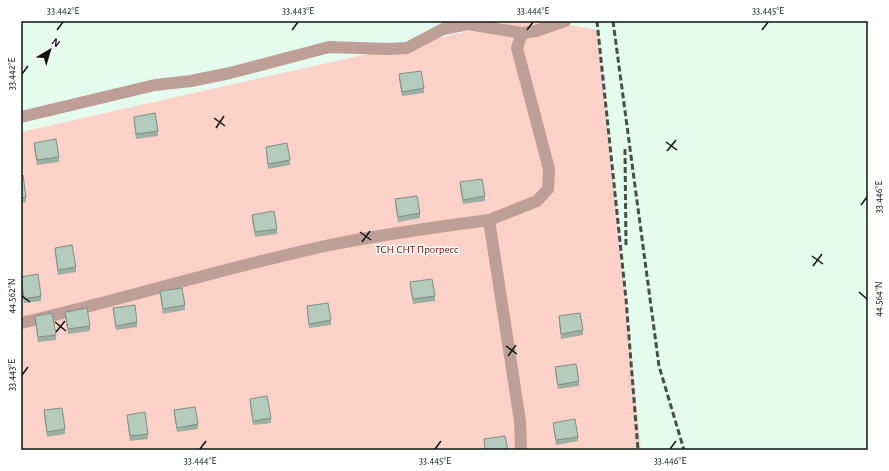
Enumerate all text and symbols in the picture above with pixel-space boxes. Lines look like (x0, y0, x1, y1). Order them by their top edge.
text: 33.442°E (47, 6, 79, 16)
text: 33.443°E (282, 6, 314, 16)
text: 33.444°E (517, 6, 550, 16)
text: 33.445°E (752, 6, 784, 16)
north arrow (30, 30, 70, 70)
text: N (49, 36, 62, 49)
text: 33.442°E (7, 58, 17, 90)
text: 33.446°E (874, 181, 884, 213)
park label: ТСН СНТ Прогресс (376, 244, 458, 255)
text: 44.562°N (7, 278, 17, 314)
text: 44.564°N (874, 281, 884, 317)
text: 33.443°E (7, 359, 17, 391)
text: 33.444°E (184, 456, 217, 466)
text: 33.445°E (419, 456, 451, 466)
text: 33.446°E (654, 456, 686, 466)

